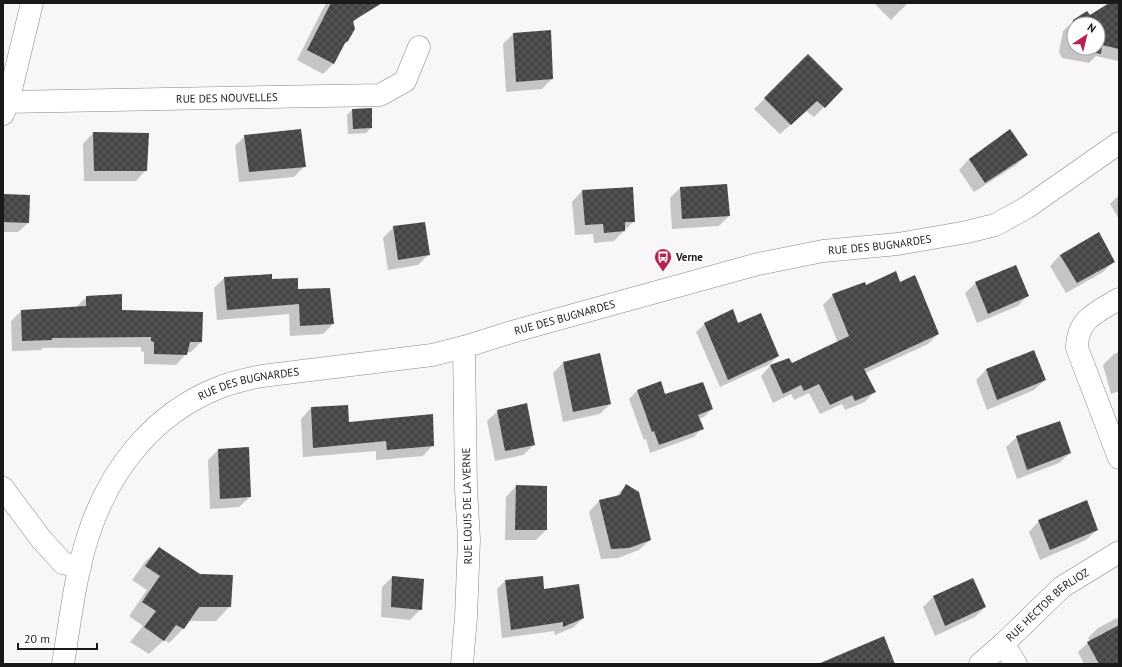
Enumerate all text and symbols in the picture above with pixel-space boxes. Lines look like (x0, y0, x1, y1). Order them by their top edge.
north arrow (1066, 16, 1106, 56)
text: N (1085, 20, 1099, 36)
street label: RUE DES NOUVELLES (176, 90, 278, 106)
street label: RUE DES BUGNARDES (827, 231, 933, 257)
bus stop icon: Verne (653, 247, 673, 272)
place label: Verne (675, 250, 703, 264)
street label: RUE DES BUGNARDES (513, 297, 617, 338)
street label: RUE DES BUGNARDES (196, 364, 300, 403)
street label: RUE LOUIS DE LA VERNE (459, 448, 475, 564)
street label: RUE HECTOR BERLIOZ (1003, 565, 1091, 644)
scale bar (18, 625, 97, 651)
text: 20 m (24, 631, 50, 646)

